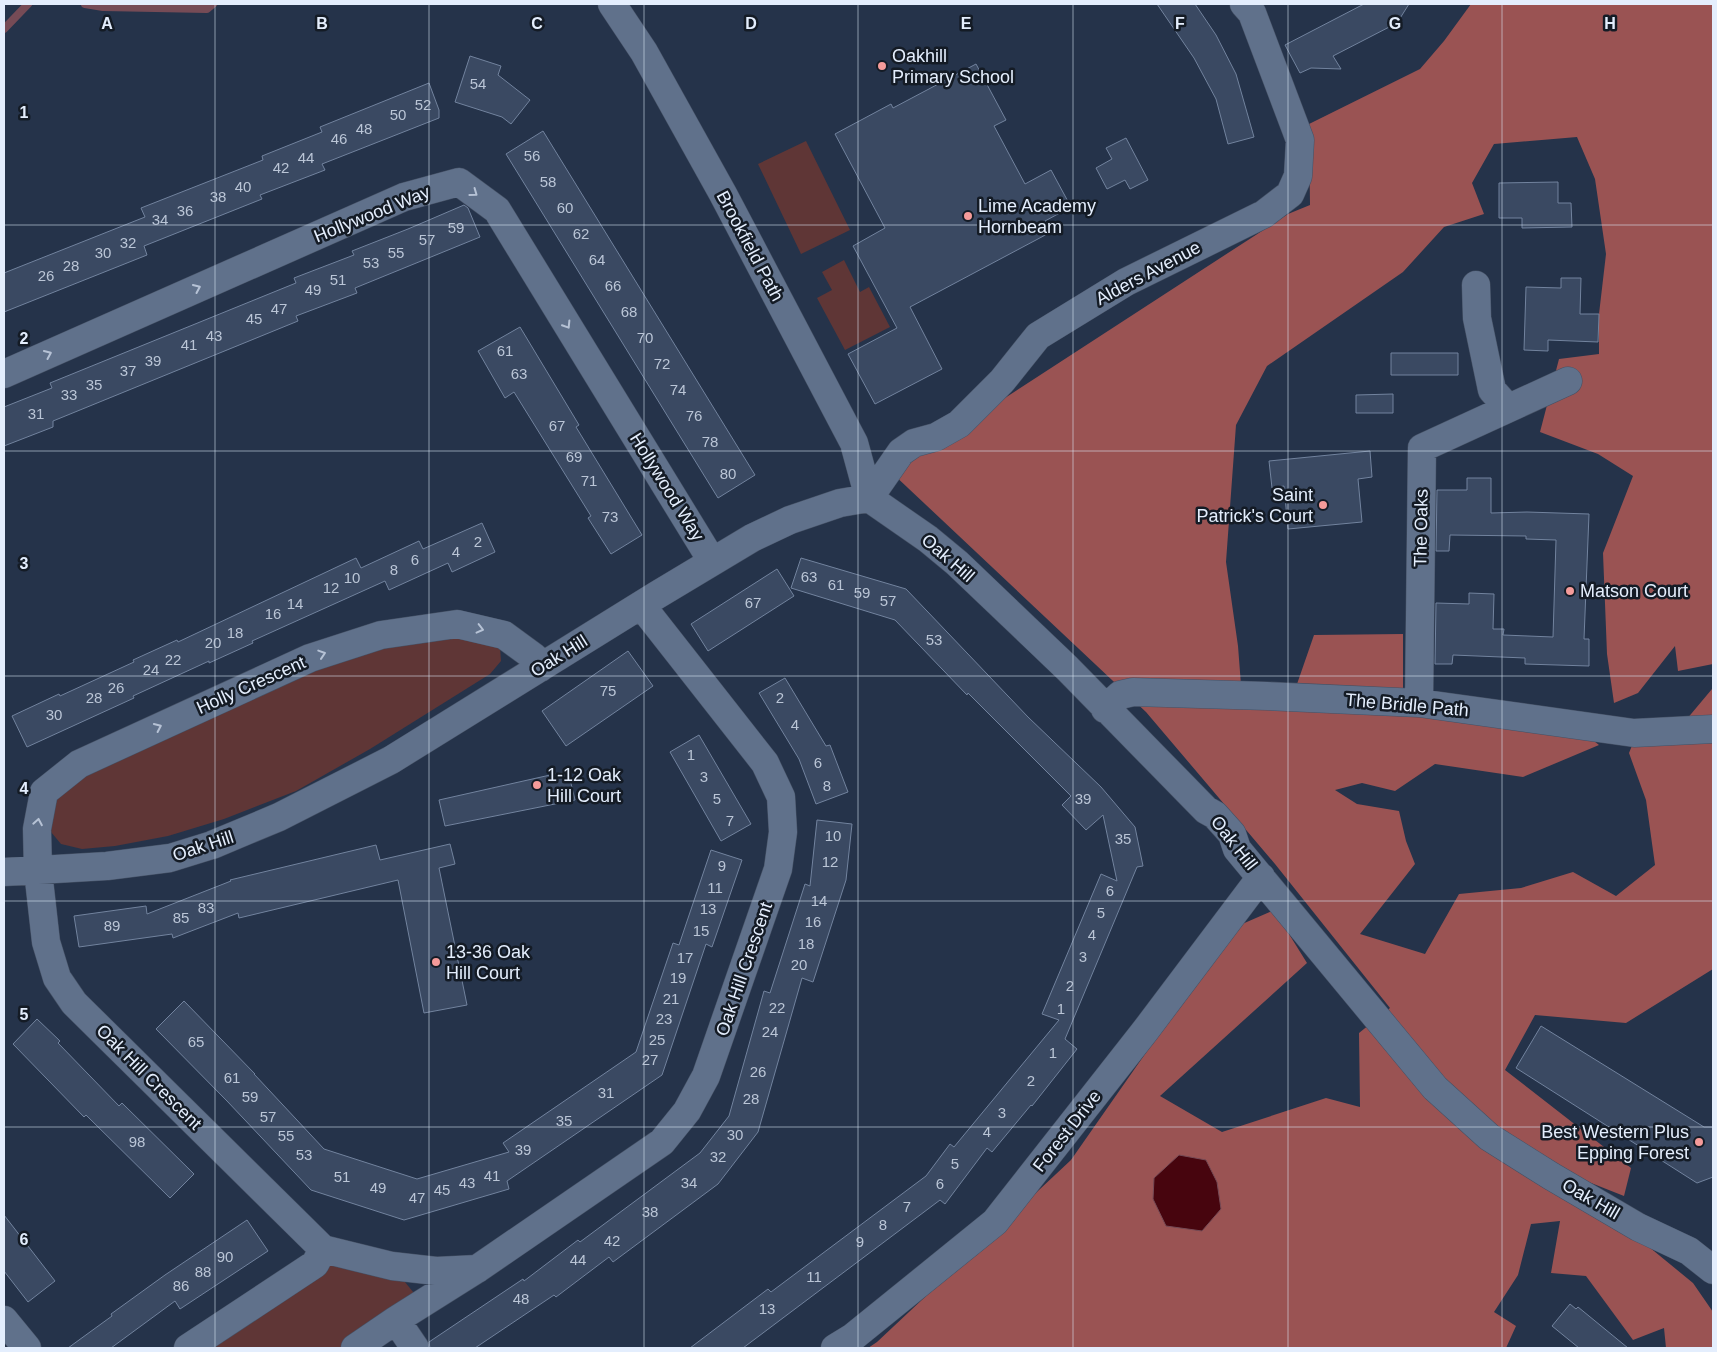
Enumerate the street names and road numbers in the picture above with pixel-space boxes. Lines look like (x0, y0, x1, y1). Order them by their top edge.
street label: Hollywood Way (311, 182, 433, 246)
street label: Brookfield Path (713, 187, 787, 305)
street label: Alders Avenue (1092, 237, 1204, 309)
street label: Hollywood Way (626, 429, 708, 545)
street label: The Oaks (1410, 489, 1432, 567)
street label: Oak Hill (918, 530, 978, 586)
street label: Oak Hill (527, 631, 591, 681)
street label: Holly Crescent (193, 652, 309, 718)
street label: The Bridle Path (1344, 690, 1470, 720)
street label: Oak Hill (1207, 812, 1261, 874)
street label: Oak Hill (170, 827, 236, 865)
street label: Oak Hill Crescent (712, 900, 776, 1038)
street label: Oak Hill Crescent (92, 1020, 206, 1134)
street label: Forest Drive (1029, 1086, 1105, 1176)
street label: Oak Hill (1559, 1175, 1623, 1223)

